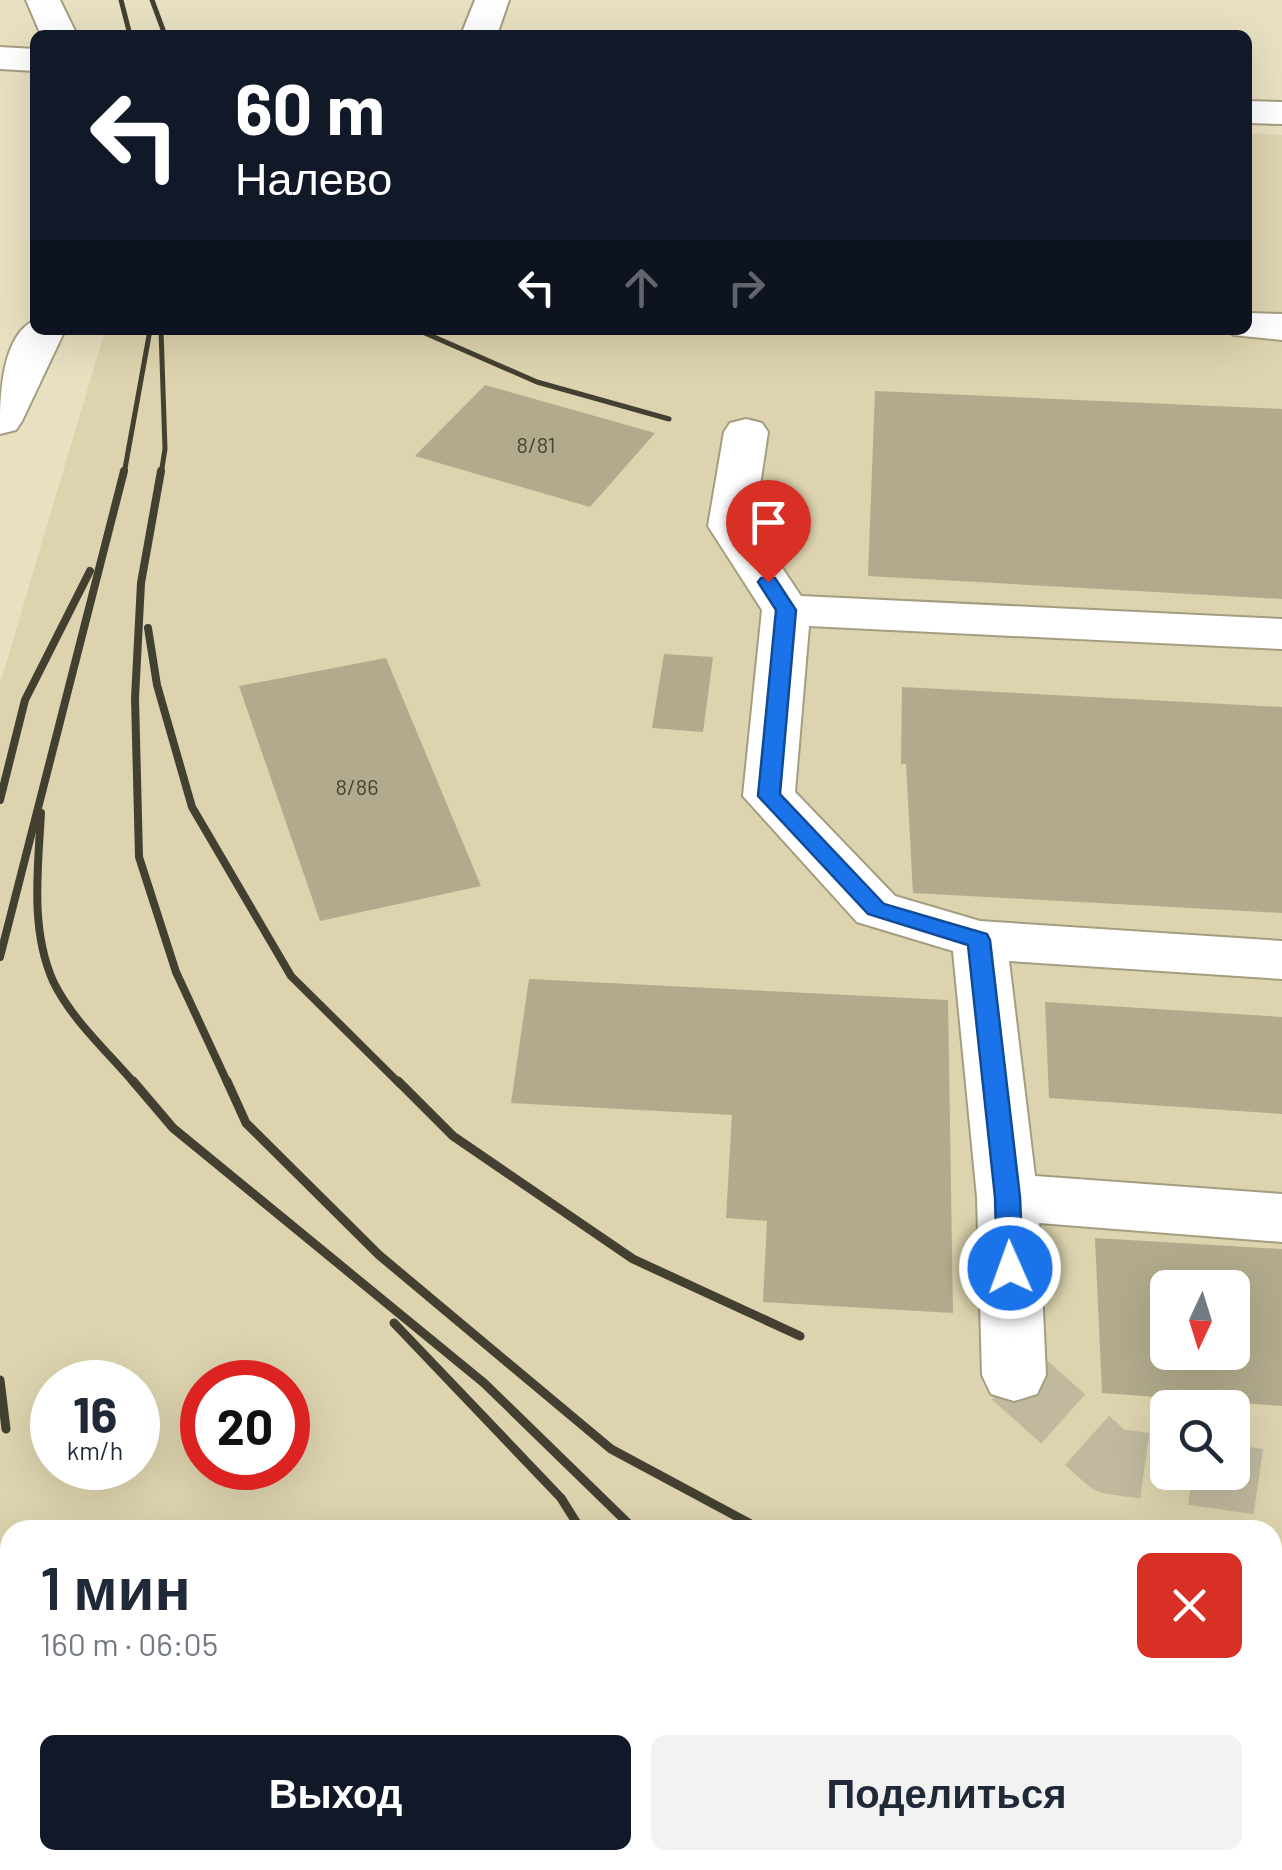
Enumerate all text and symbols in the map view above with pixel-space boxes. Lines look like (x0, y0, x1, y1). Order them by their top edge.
text: 60 m (235, 65, 385, 149)
icon: left (70, 70, 200, 200)
text: Налево (235, 150, 392, 204)
icon: left (509, 260, 564, 315)
icon: ahead (614, 260, 669, 315)
icon: right (719, 260, 774, 315)
house number: 8/81 (517, 431, 555, 457)
pin (726, 480, 811, 583)
icon: arrive (741, 495, 796, 550)
house number: 8/86 (335, 773, 379, 799)
position arrow (958, 1216, 1062, 1320)
north arrow (1150, 1270, 1250, 1370)
map controls (1150, 1270, 1250, 1490)
speed limit sign: 20 (180, 1360, 310, 1490)
text: 16 (73, 1383, 117, 1443)
button: search (1150, 1390, 1250, 1490)
text: km/h (67, 1435, 123, 1465)
text: 1 мин (40, 1550, 191, 1622)
button: close (1137, 1553, 1242, 1658)
text: 160 m · 06:05 (40, 1624, 218, 1662)
button: Выход (40, 1735, 631, 1850)
button: Поделиться (651, 1735, 1242, 1850)

